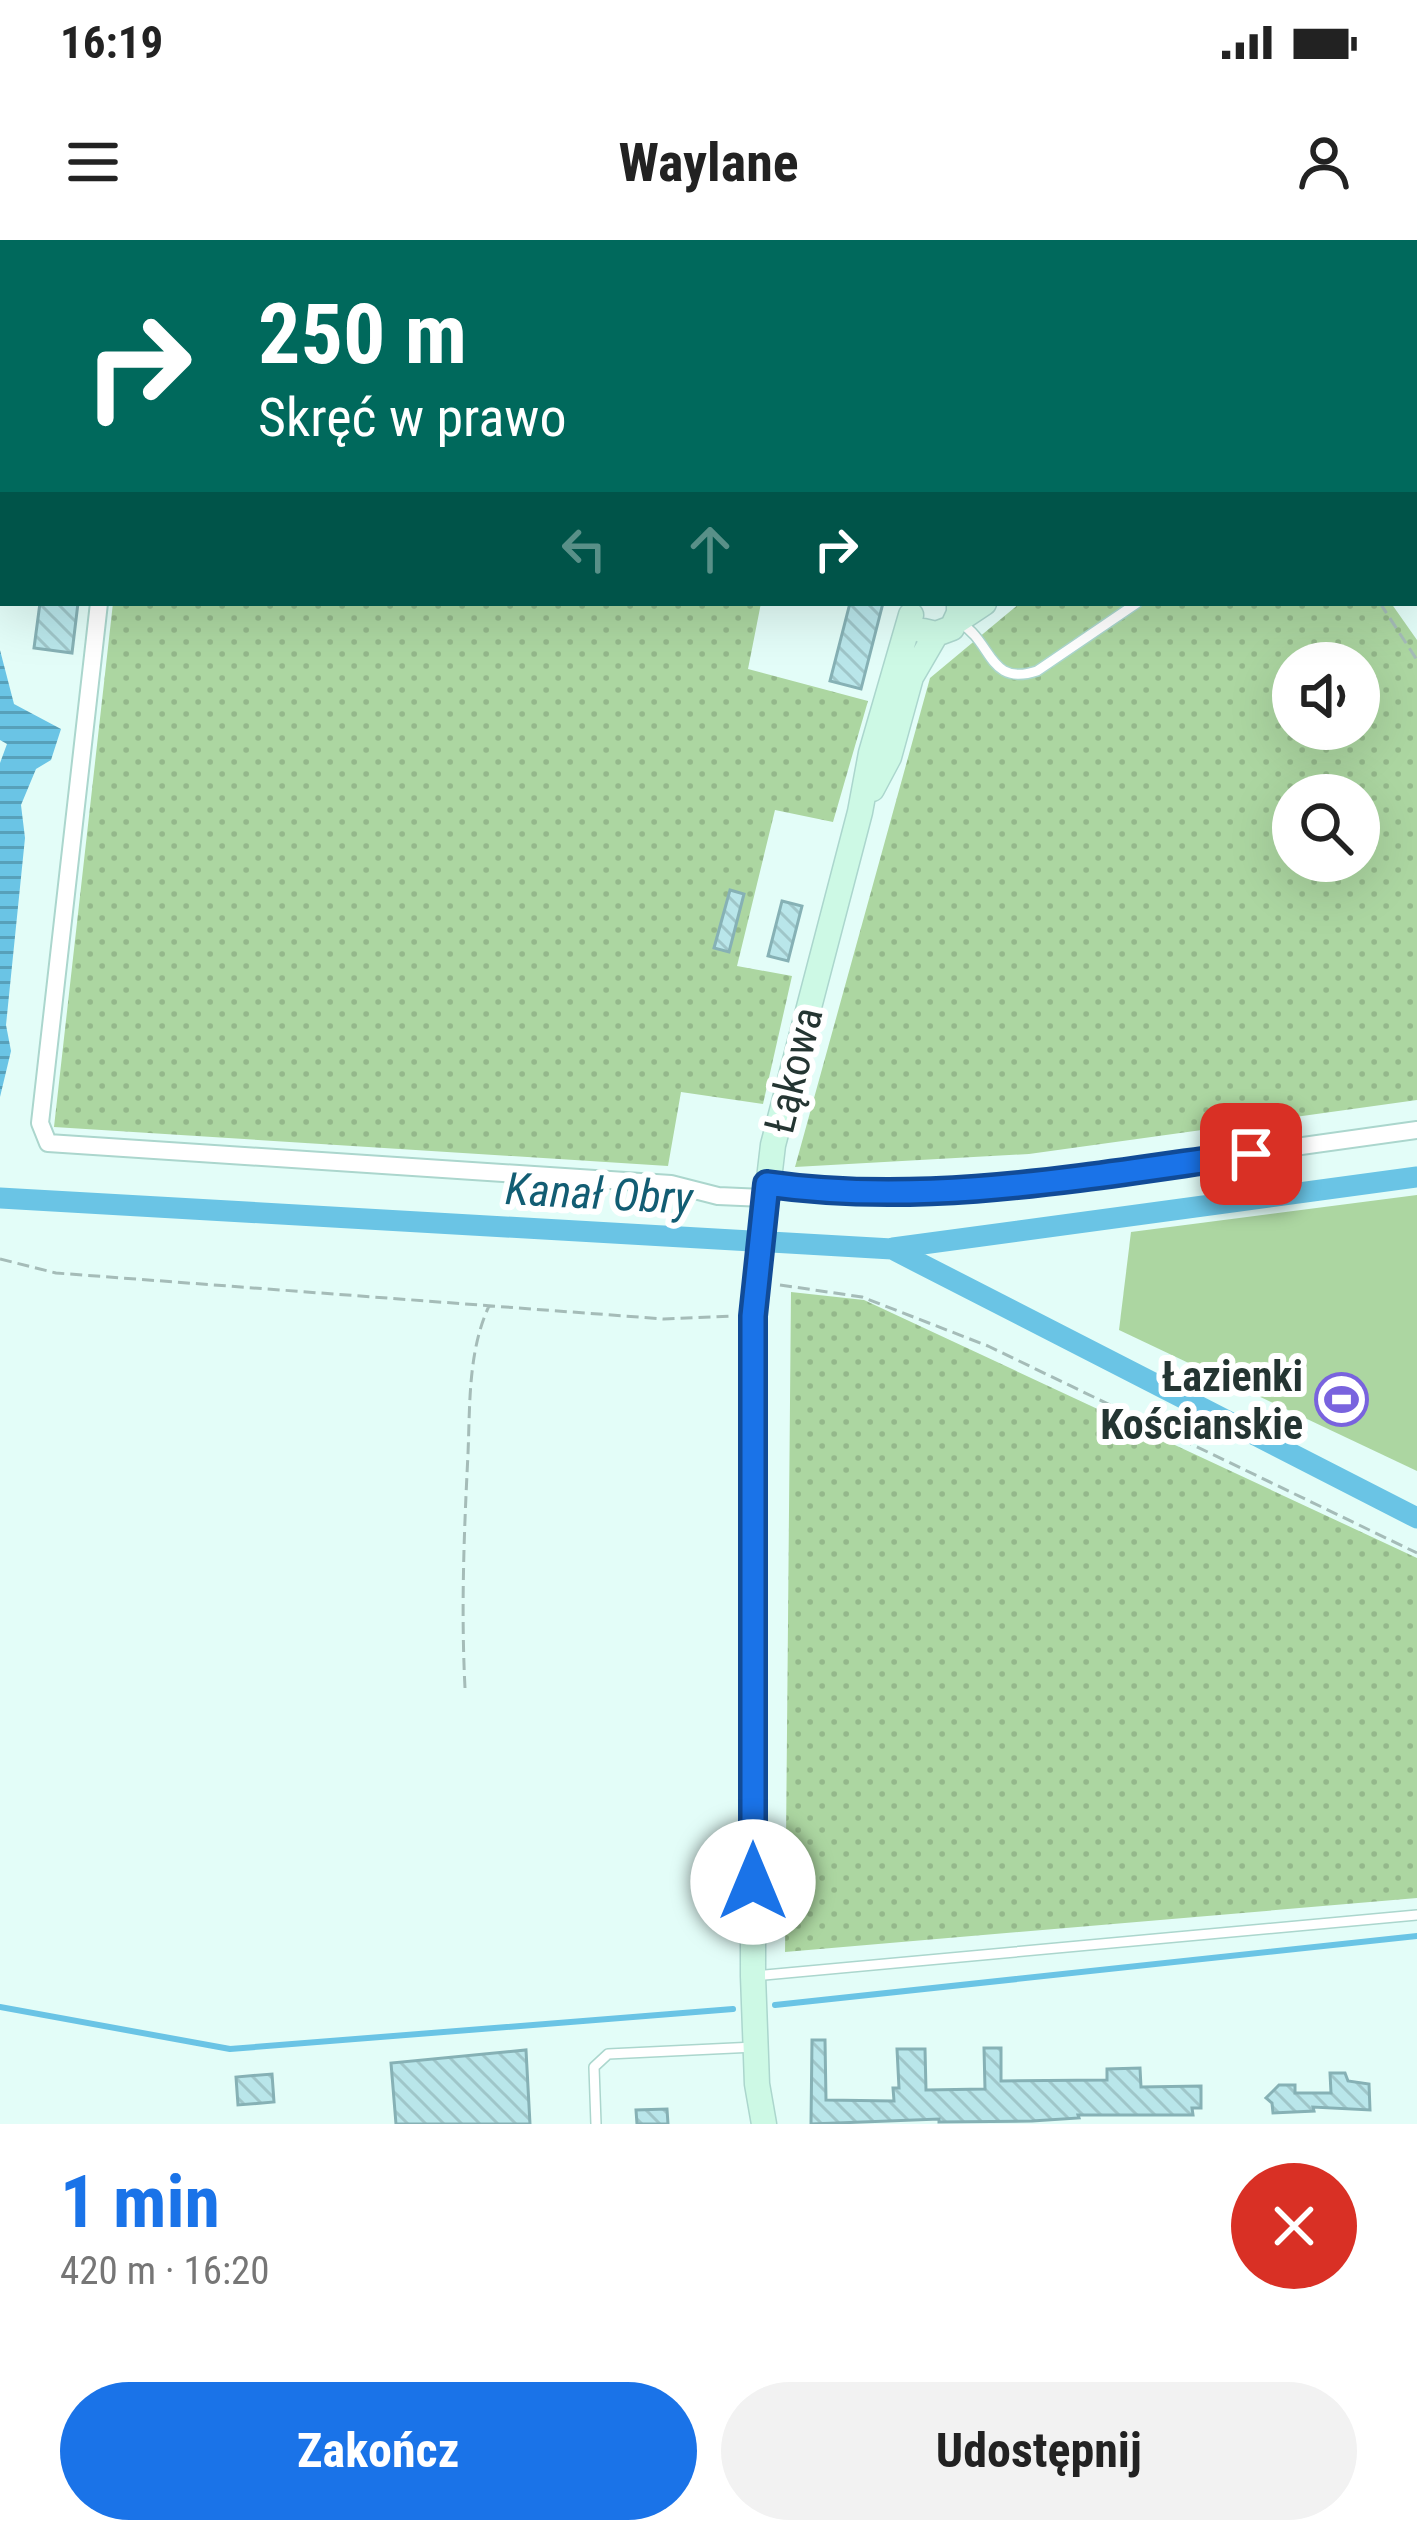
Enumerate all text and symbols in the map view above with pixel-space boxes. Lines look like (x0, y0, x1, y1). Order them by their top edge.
text: 16:19 (60, 16, 163, 69)
icon: menu (60, 129, 126, 195)
icon: person (1291, 129, 1357, 195)
text: Waylane (618, 131, 799, 194)
text: 250 m (258, 285, 467, 384)
icon: right (60, 288, 216, 444)
text: Skręć w prawo (258, 386, 567, 449)
icon: left (551, 516, 617, 582)
icon: ahead (677, 516, 743, 582)
icon: right (803, 516, 869, 582)
map controls (1272, 642, 1380, 882)
button: sound (1272, 642, 1380, 750)
button: search (1272, 774, 1380, 882)
street label: Łąkowa (754, 1002, 833, 1138)
pin (1200, 1103, 1302, 1205)
icon: arrive (1218, 1121, 1284, 1187)
water label: Kanał Obry (504, 1162, 696, 1225)
place label: Łazienki Kościanskie (1100, 1352, 1303, 1449)
sports icon: Łazienki Kościanskie (1314, 1372, 1370, 1428)
position arrow (690, 1819, 816, 1945)
text: 1 min (60, 2160, 220, 2245)
button: close (1231, 2163, 1357, 2289)
text: 420 m · 16:20 (60, 2248, 270, 2294)
button: Zakończ (60, 2382, 697, 2520)
button: Udostępnij (721, 2382, 1357, 2520)

